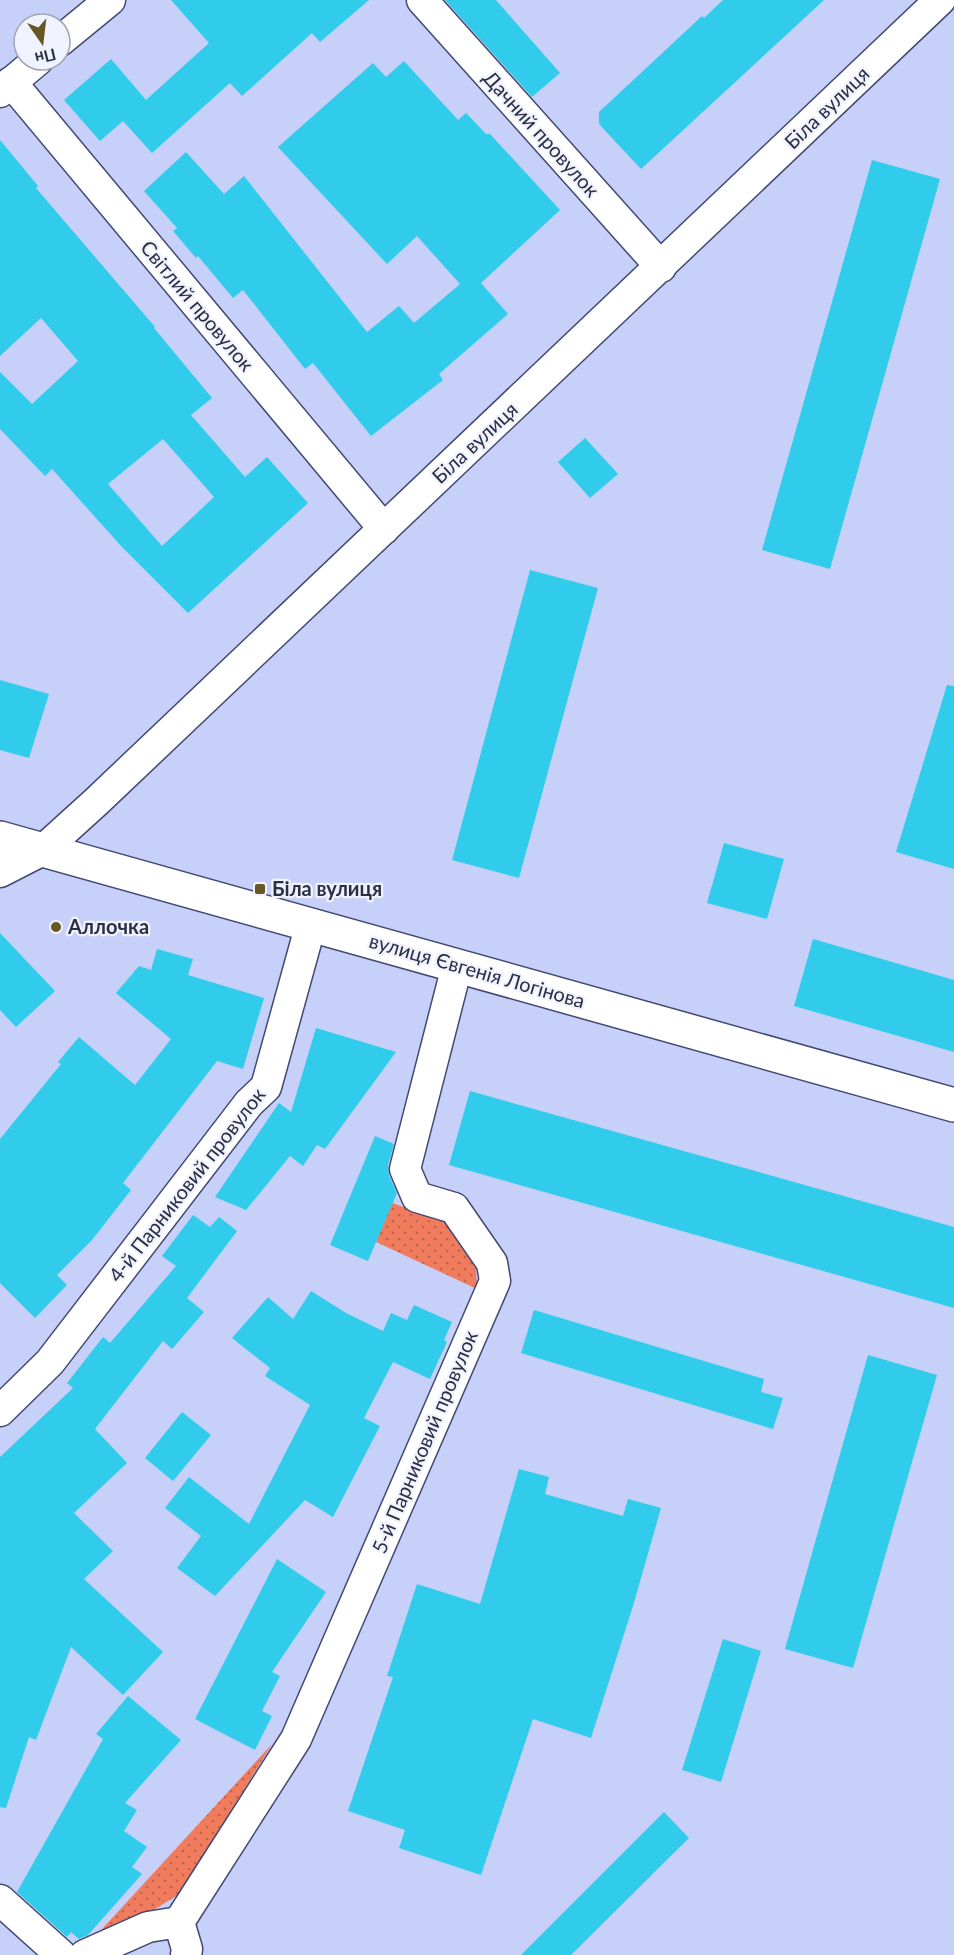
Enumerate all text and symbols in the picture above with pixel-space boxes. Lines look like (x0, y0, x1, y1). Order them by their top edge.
north arrow (12, 12, 72, 72)
text: Пн (33, 45, 58, 69)
street label: Біла вулиця (779, 61, 874, 153)
street label: Дачний провулок (479, 65, 605, 202)
street label: Світлий провулок (136, 235, 260, 376)
street label: Біла вулиця (427, 397, 522, 488)
place label: Біла вулиця (272, 876, 382, 900)
marker: Біла вулиця (253, 882, 267, 896)
place label: Аллочка (67, 914, 149, 938)
marker: Аллочка (49, 920, 63, 934)
street label: вулиця Євгенія Логінова (367, 928, 588, 1012)
street label: 4-й Парниковий провулок (103, 1082, 270, 1286)
street label: 5-й Парниковий провулок (366, 1326, 482, 1557)

